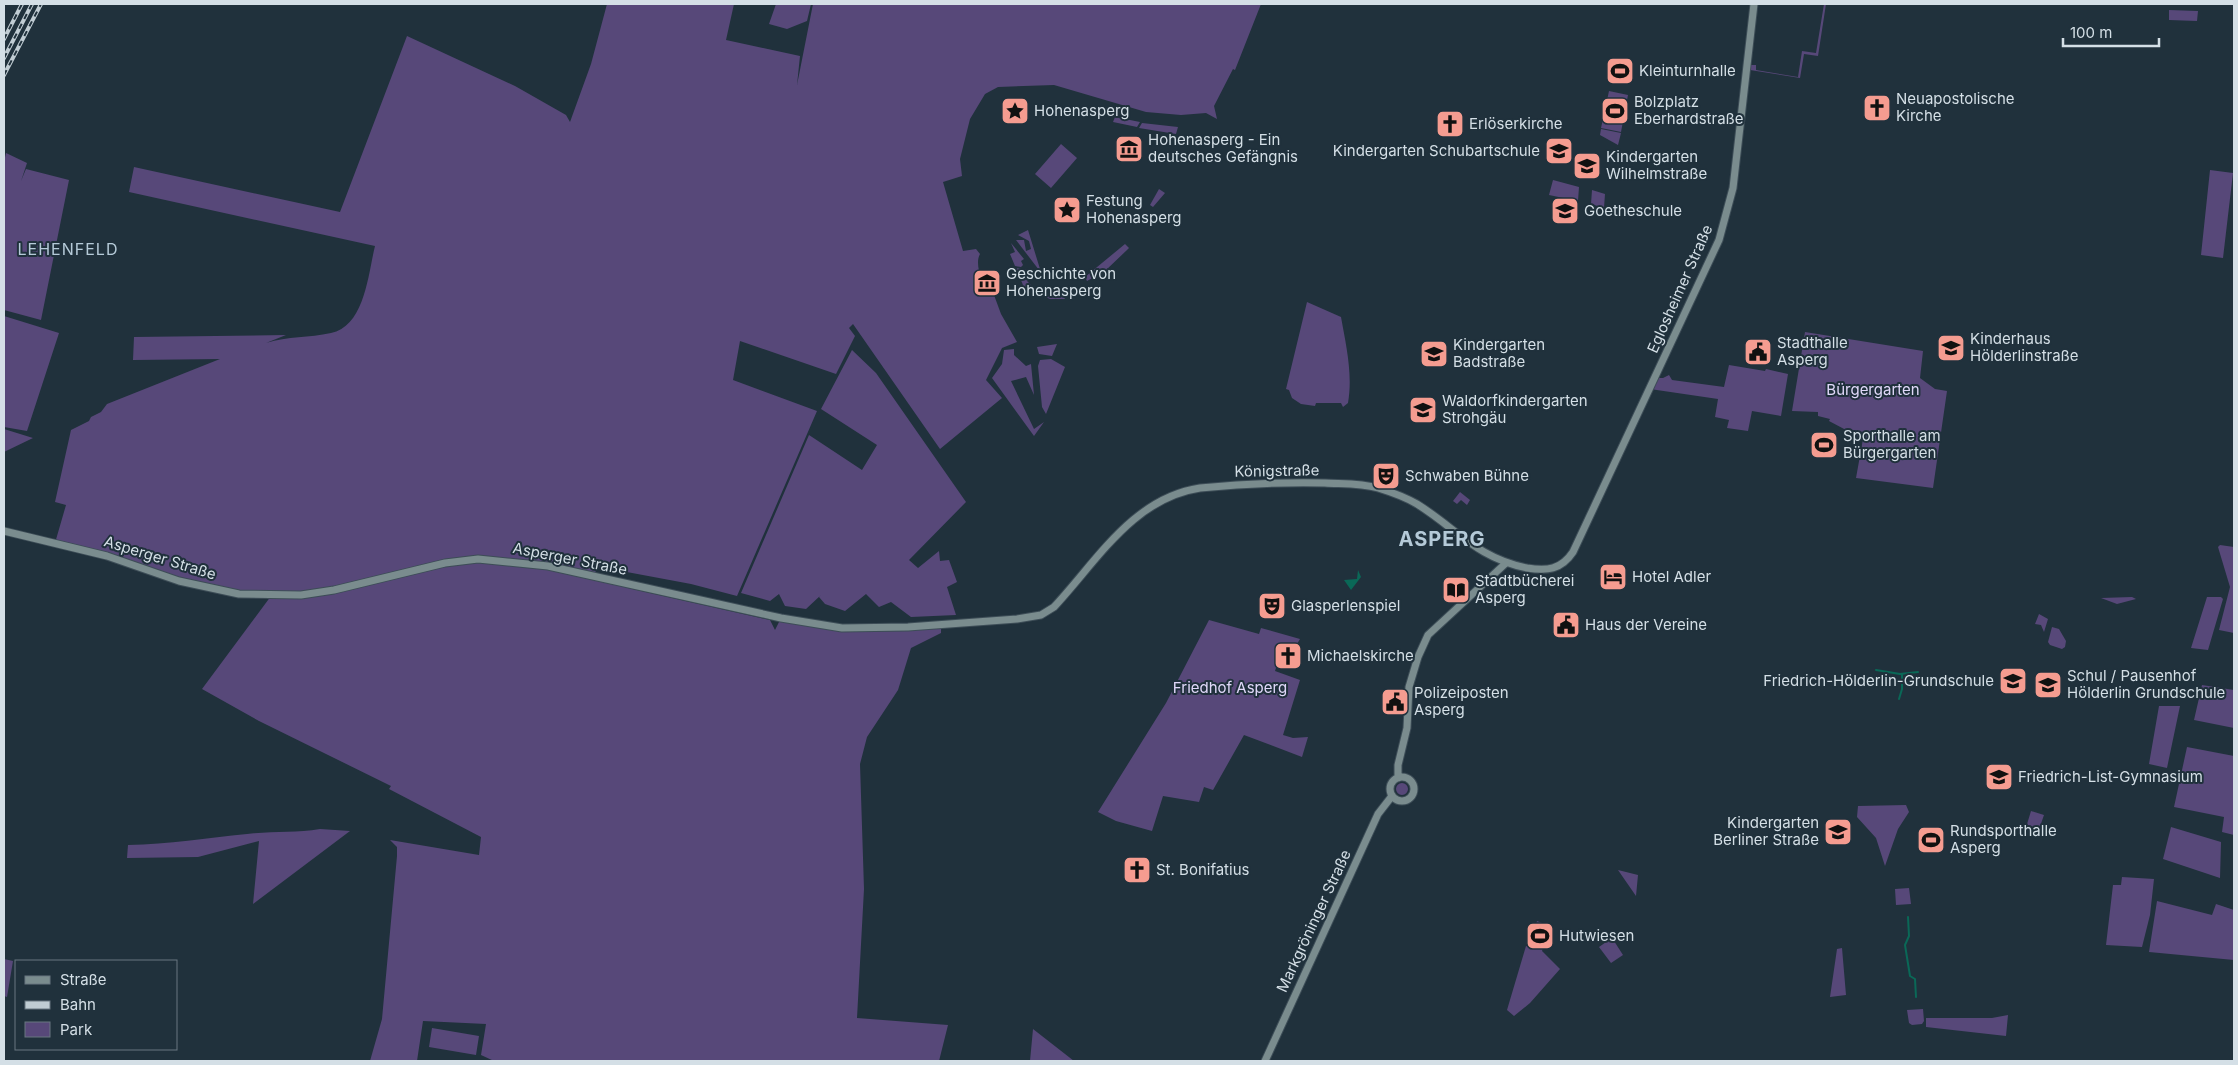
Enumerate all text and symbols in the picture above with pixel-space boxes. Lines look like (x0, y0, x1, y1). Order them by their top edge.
scale bar (2063, 15, 2159, 47)
text: 100 m (2070, 23, 2112, 42)
sports icon: Kleinturnhalle (1605, 56, 1635, 86)
place label: Kleinturnhalle (1639, 61, 1736, 80)
place label: Neuapostolische Kirche (1896, 89, 2015, 125)
place label: Bolzplatz Eberhardstraße (1634, 92, 1744, 128)
church icon: Neuapostolische Kirche (1862, 93, 1892, 123)
place icon: Hohenasperg (1000, 96, 1030, 126)
sports icon: Bolzplatz Eberhardstraße (1600, 96, 1630, 126)
place label: Hohenasperg (1034, 101, 1130, 120)
church icon: Erlöserkirche (1435, 109, 1465, 139)
place label: Erlöserkirche (1469, 114, 1563, 133)
place label: Hohenasperg - Ein deutsches Gefängnis (1148, 130, 1298, 166)
museum icon: Hohenasperg - Ein deutsches Gefängnis (1114, 134, 1144, 164)
school or university icon: Kindergarten Schubartschule (1544, 136, 1574, 166)
place label: Kindergarten Schubartschule (1333, 141, 1540, 160)
place label: Kindergarten Wilhelmstraße (1606, 147, 1707, 183)
school or university icon: Kindergarten Wilhelmstraße (1572, 151, 1602, 181)
place label: Festung Hohenasperg (1086, 191, 1182, 227)
place icon: Festung Hohenasperg (1052, 195, 1082, 225)
school or university icon: Goetheschule (1550, 196, 1580, 226)
place label: Goetheschule (1584, 201, 1682, 220)
street label: Eglosheimer Straße (1643, 222, 1716, 356)
district label: LEHENFELD (18, 239, 118, 259)
place label: Geschichte von Hohenasperg (1006, 264, 1116, 300)
museum icon: Geschichte von Hohenasperg (972, 268, 1002, 298)
place label: Kinderhaus Hölderlinstraße (1970, 329, 2079, 365)
place label: Stadthalle Asperg (1777, 333, 1848, 369)
school or university icon: Kinderhaus Hölderlinstraße (1936, 333, 1966, 363)
place label: Kindergarten Badstraße (1453, 335, 1545, 371)
public building icon: Stadthalle Asperg (1743, 337, 1773, 367)
school or university icon: Kindergarten Badstraße (1419, 339, 1449, 369)
park label: Bürgergarten (1826, 380, 1920, 399)
place label: Waldorfkindergarten Strohgäu (1442, 391, 1588, 427)
school or university icon: Waldorfkindergarten Strohgäu (1408, 395, 1438, 425)
place label: Sporthalle am Bürgergarten (1843, 426, 1941, 462)
sports icon: Sporthalle am Bürgergarten (1809, 430, 1839, 460)
street label: Königstraße (1234, 460, 1320, 481)
theatre icon: Schwaben Bühne (1371, 461, 1401, 491)
place label: Schwaben Bühne (1405, 466, 1529, 485)
district label: ASPERG (1399, 527, 1485, 551)
street label: Asperger Straße (102, 531, 218, 584)
street label: Asperger Straße (511, 538, 629, 579)
hotel icon: Hotel Adler (1598, 562, 1628, 592)
place label: Hotel Adler (1632, 567, 1711, 586)
place label: Stadtbücherei Asperg (1475, 571, 1574, 607)
library icon: Stadtbücherei Asperg (1441, 575, 1471, 605)
theatre icon: Glasperlenspiel (1257, 591, 1287, 621)
place label: Glasperlenspiel (1291, 596, 1400, 615)
public building icon: Haus der Vereine (1551, 610, 1581, 640)
place label: Haus der Vereine (1585, 615, 1707, 634)
church icon: Michaelskirche (1273, 641, 1303, 671)
place label: Michaelskirche (1307, 646, 1414, 665)
school or university icon: Friedrich-Hölderlin-Grundschule (1998, 666, 2028, 696)
place label: Schul / Pausenhof Hölderlin Grundschule (2067, 666, 2225, 702)
school or university icon: Schul / Pausenhof Hölderlin Grundschule (2033, 670, 2063, 700)
place label: Friedrich-Hölderlin-Grundschule (1763, 671, 1994, 690)
park label: Friedhof Asperg (1173, 678, 1287, 697)
place label: Polizeiposten Asperg (1414, 683, 1509, 719)
public building icon: Polizeiposten Asperg (1380, 687, 1410, 717)
school or university icon: Friedrich-List-Gymnasium (1984, 762, 2014, 792)
place label: Friedrich-List-Gymnasium (2018, 767, 2203, 786)
place label: Kindergarten Berliner Straße (1713, 813, 1819, 849)
school or university icon: Kindergarten Berliner Straße (1823, 817, 1853, 847)
place label: Rundsporthalle Asperg (1950, 821, 2057, 857)
sports icon: Rundsporthalle Asperg (1916, 825, 1946, 855)
street label: Markgröninger Straße (1272, 846, 1355, 995)
church icon: St. Bonifatius (1122, 855, 1152, 885)
place label: St. Bonifatius (1156, 860, 1250, 879)
sports icon: Hutwiesen (1525, 921, 1555, 951)
place label: Hutwiesen (1559, 926, 1634, 945)
legend (15, 960, 178, 1050)
text: Straße (60, 970, 107, 989)
text: Bahn (60, 995, 96, 1014)
text: Park (60, 1020, 93, 1039)

